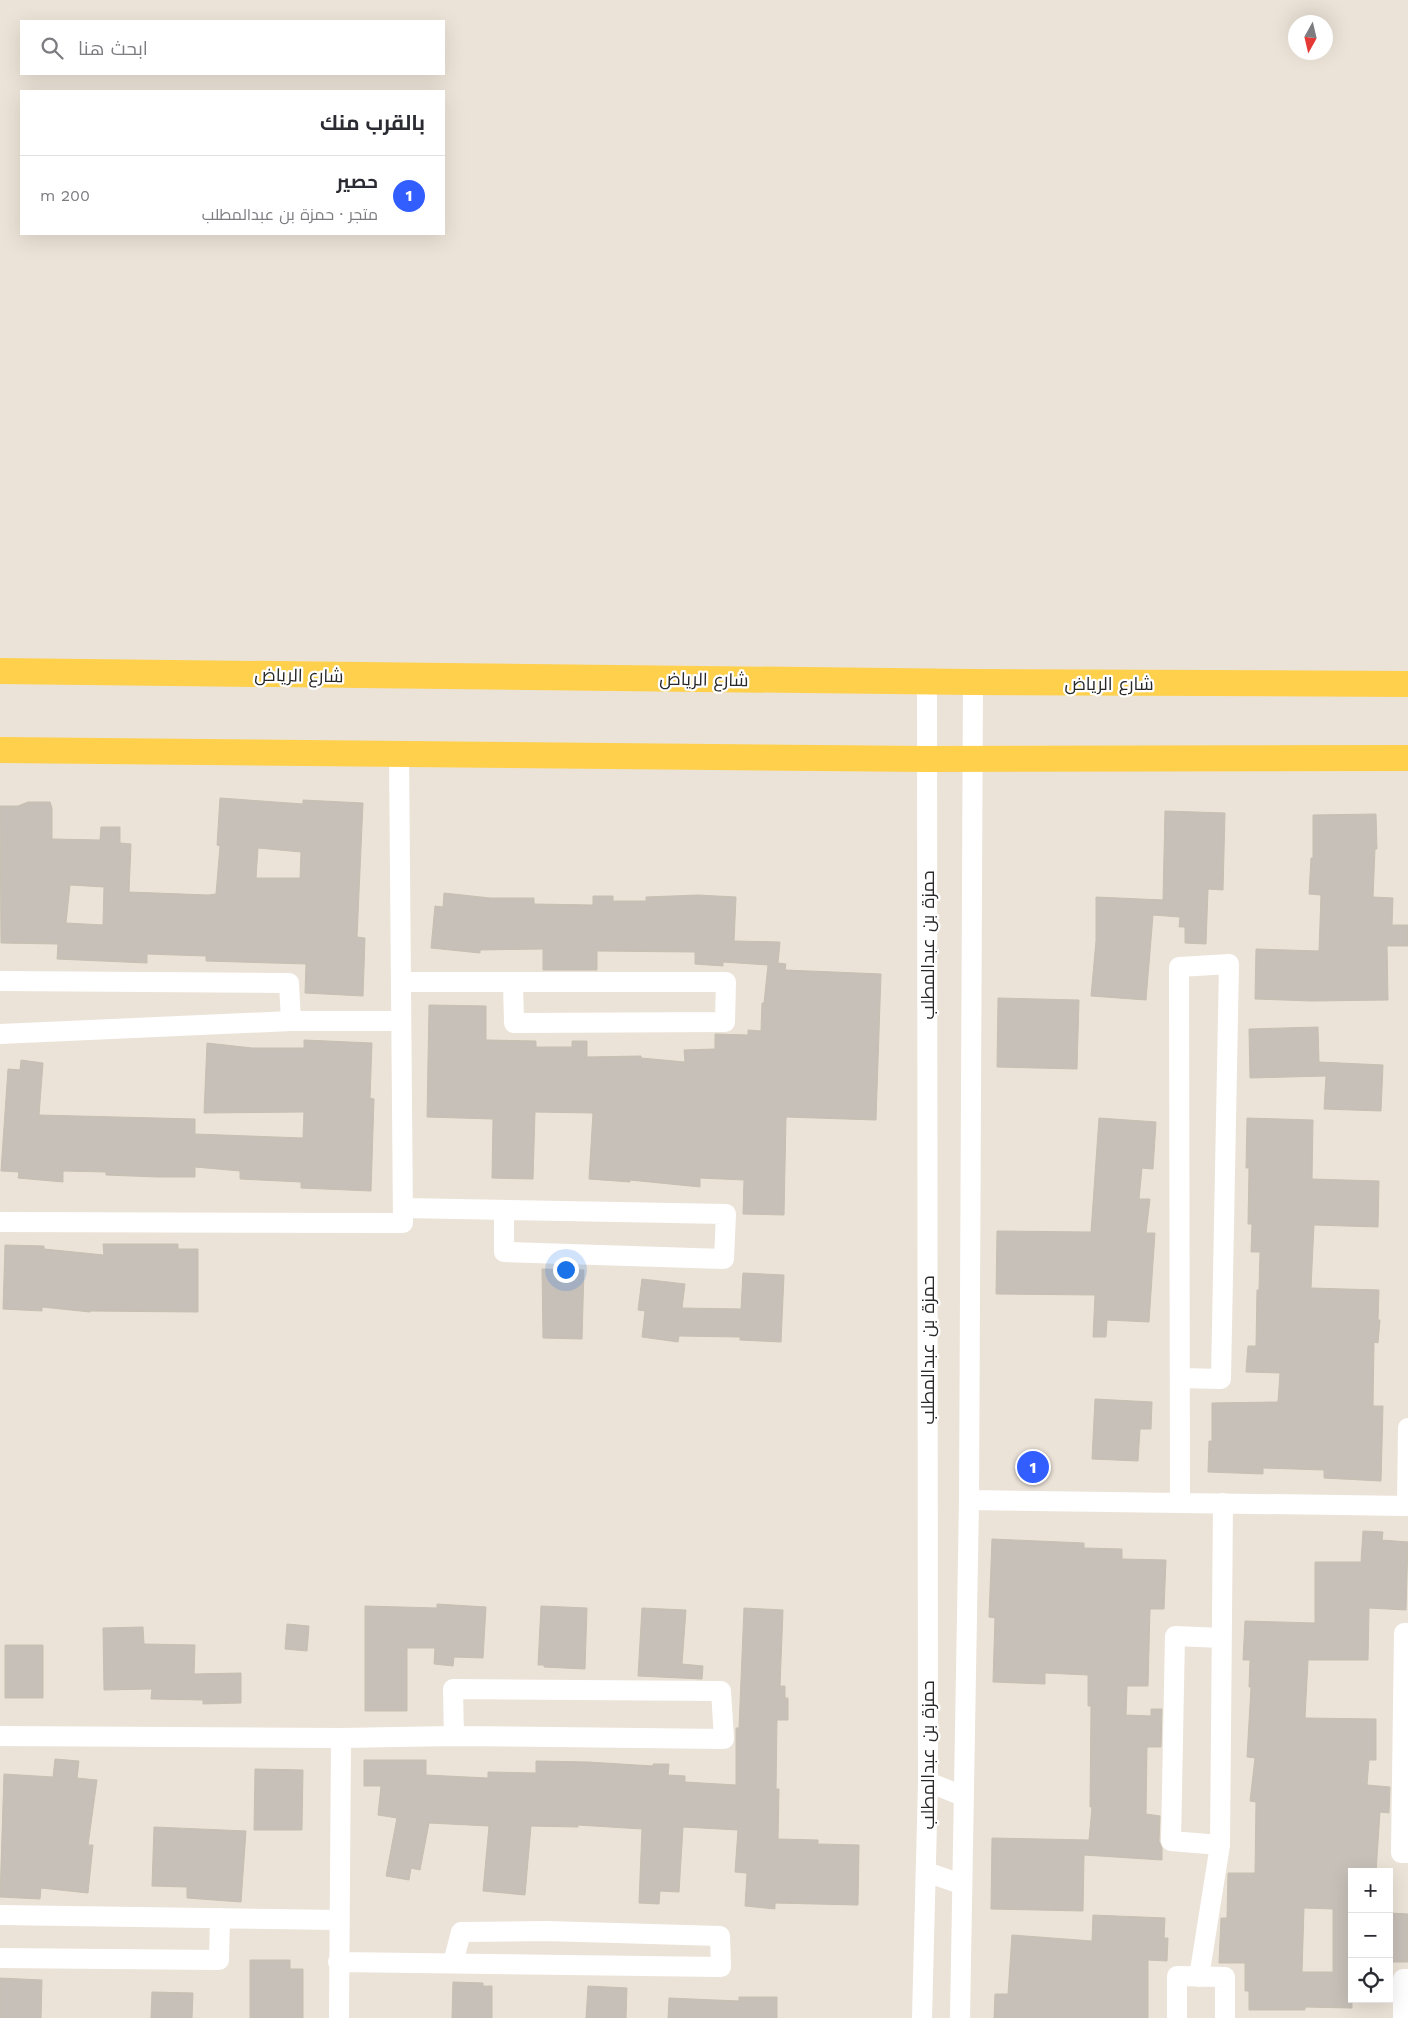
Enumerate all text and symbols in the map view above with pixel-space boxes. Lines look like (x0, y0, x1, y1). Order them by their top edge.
north arrow (1288, 15, 1333, 60)
search box (20, 20, 445, 75)
icon: search (38, 34, 66, 62)
text: ابحث هنا (78, 37, 148, 60)
text: بالقرب منك (320, 110, 425, 135)
text: حصير (336, 170, 378, 193)
text: 200 m (40, 186, 90, 205)
text: 1 (406, 186, 412, 205)
text: متجر · حمزة بن عبدالمطلب (202, 205, 378, 224)
street label: شارع الرياض (254, 664, 344, 688)
street label: شارع الرياض (659, 668, 749, 692)
street label: شارع الرياض (1064, 673, 1154, 696)
street label: حمزة بن عبدالمطلب (917, 871, 939, 1019)
your location (553, 1257, 579, 1283)
street label: حمزة بن عبدالمطلب (917, 1276, 939, 1424)
pin: 1 (1017, 1448, 1049, 1486)
street label: حمزة بن عبدالمطلب (917, 1681, 939, 1829)
map controls (1348, 1868, 1393, 2003)
button: + (1348, 1868, 1393, 1913)
button: − (1348, 1913, 1393, 1958)
button: locate (1348, 1958, 1393, 2003)

